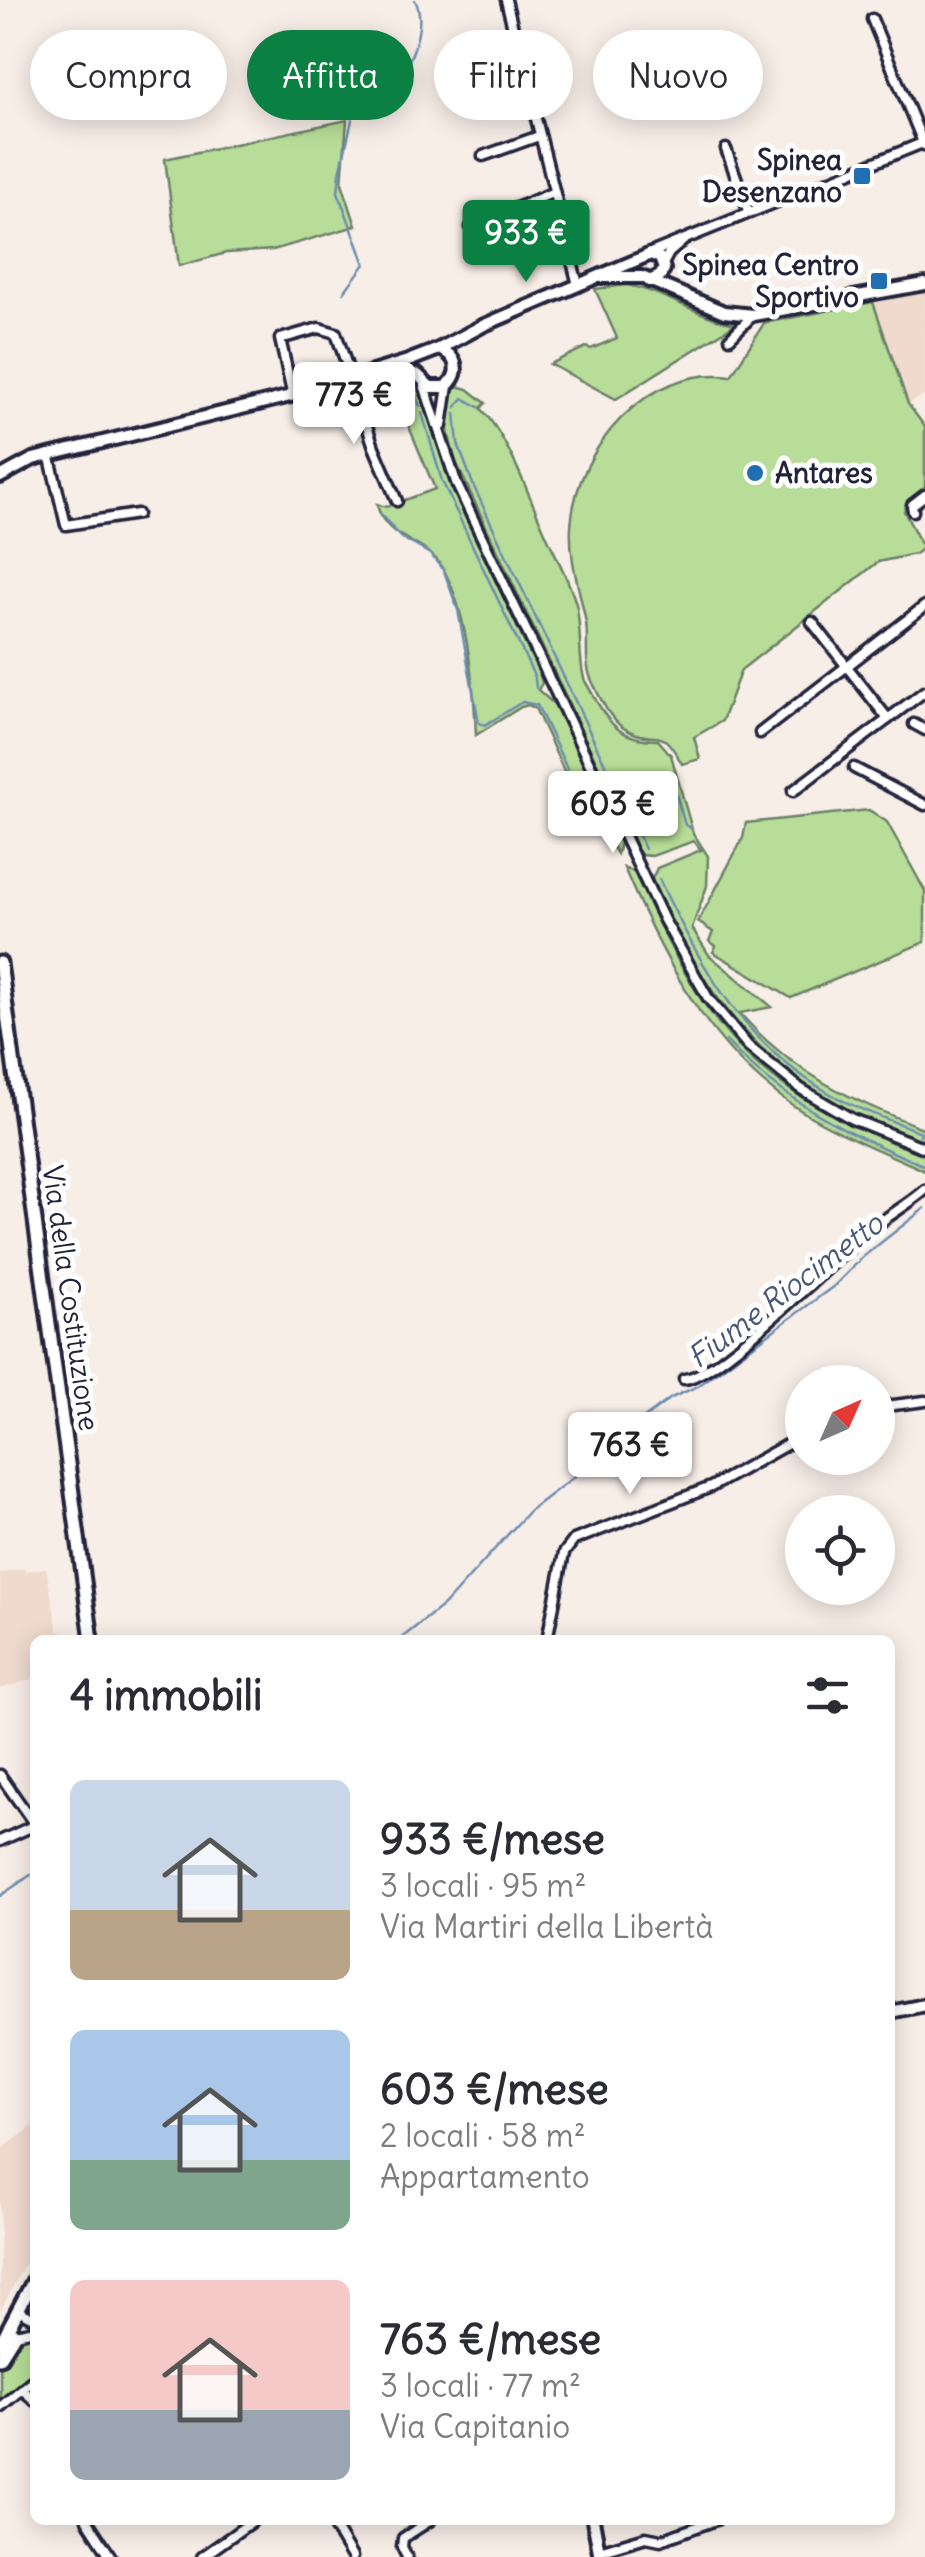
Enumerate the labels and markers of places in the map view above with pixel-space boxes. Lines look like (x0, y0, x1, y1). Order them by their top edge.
place label: Spinea Desenzano (702, 142, 842, 210)
marker: Spinea Desenzano (851, 165, 873, 187)
pin: 933 € (456, 200, 596, 285)
place label: Spinea Centro Sportivo (682, 247, 859, 315)
marker: Spinea Centro Sportivo (868, 270, 890, 292)
pin: 773 € (284, 362, 424, 447)
place label: Antares (775, 455, 873, 491)
marker: Antares (744, 462, 766, 484)
pin: 603 € (543, 771, 683, 856)
pin: 763 € (560, 1412, 700, 1497)

